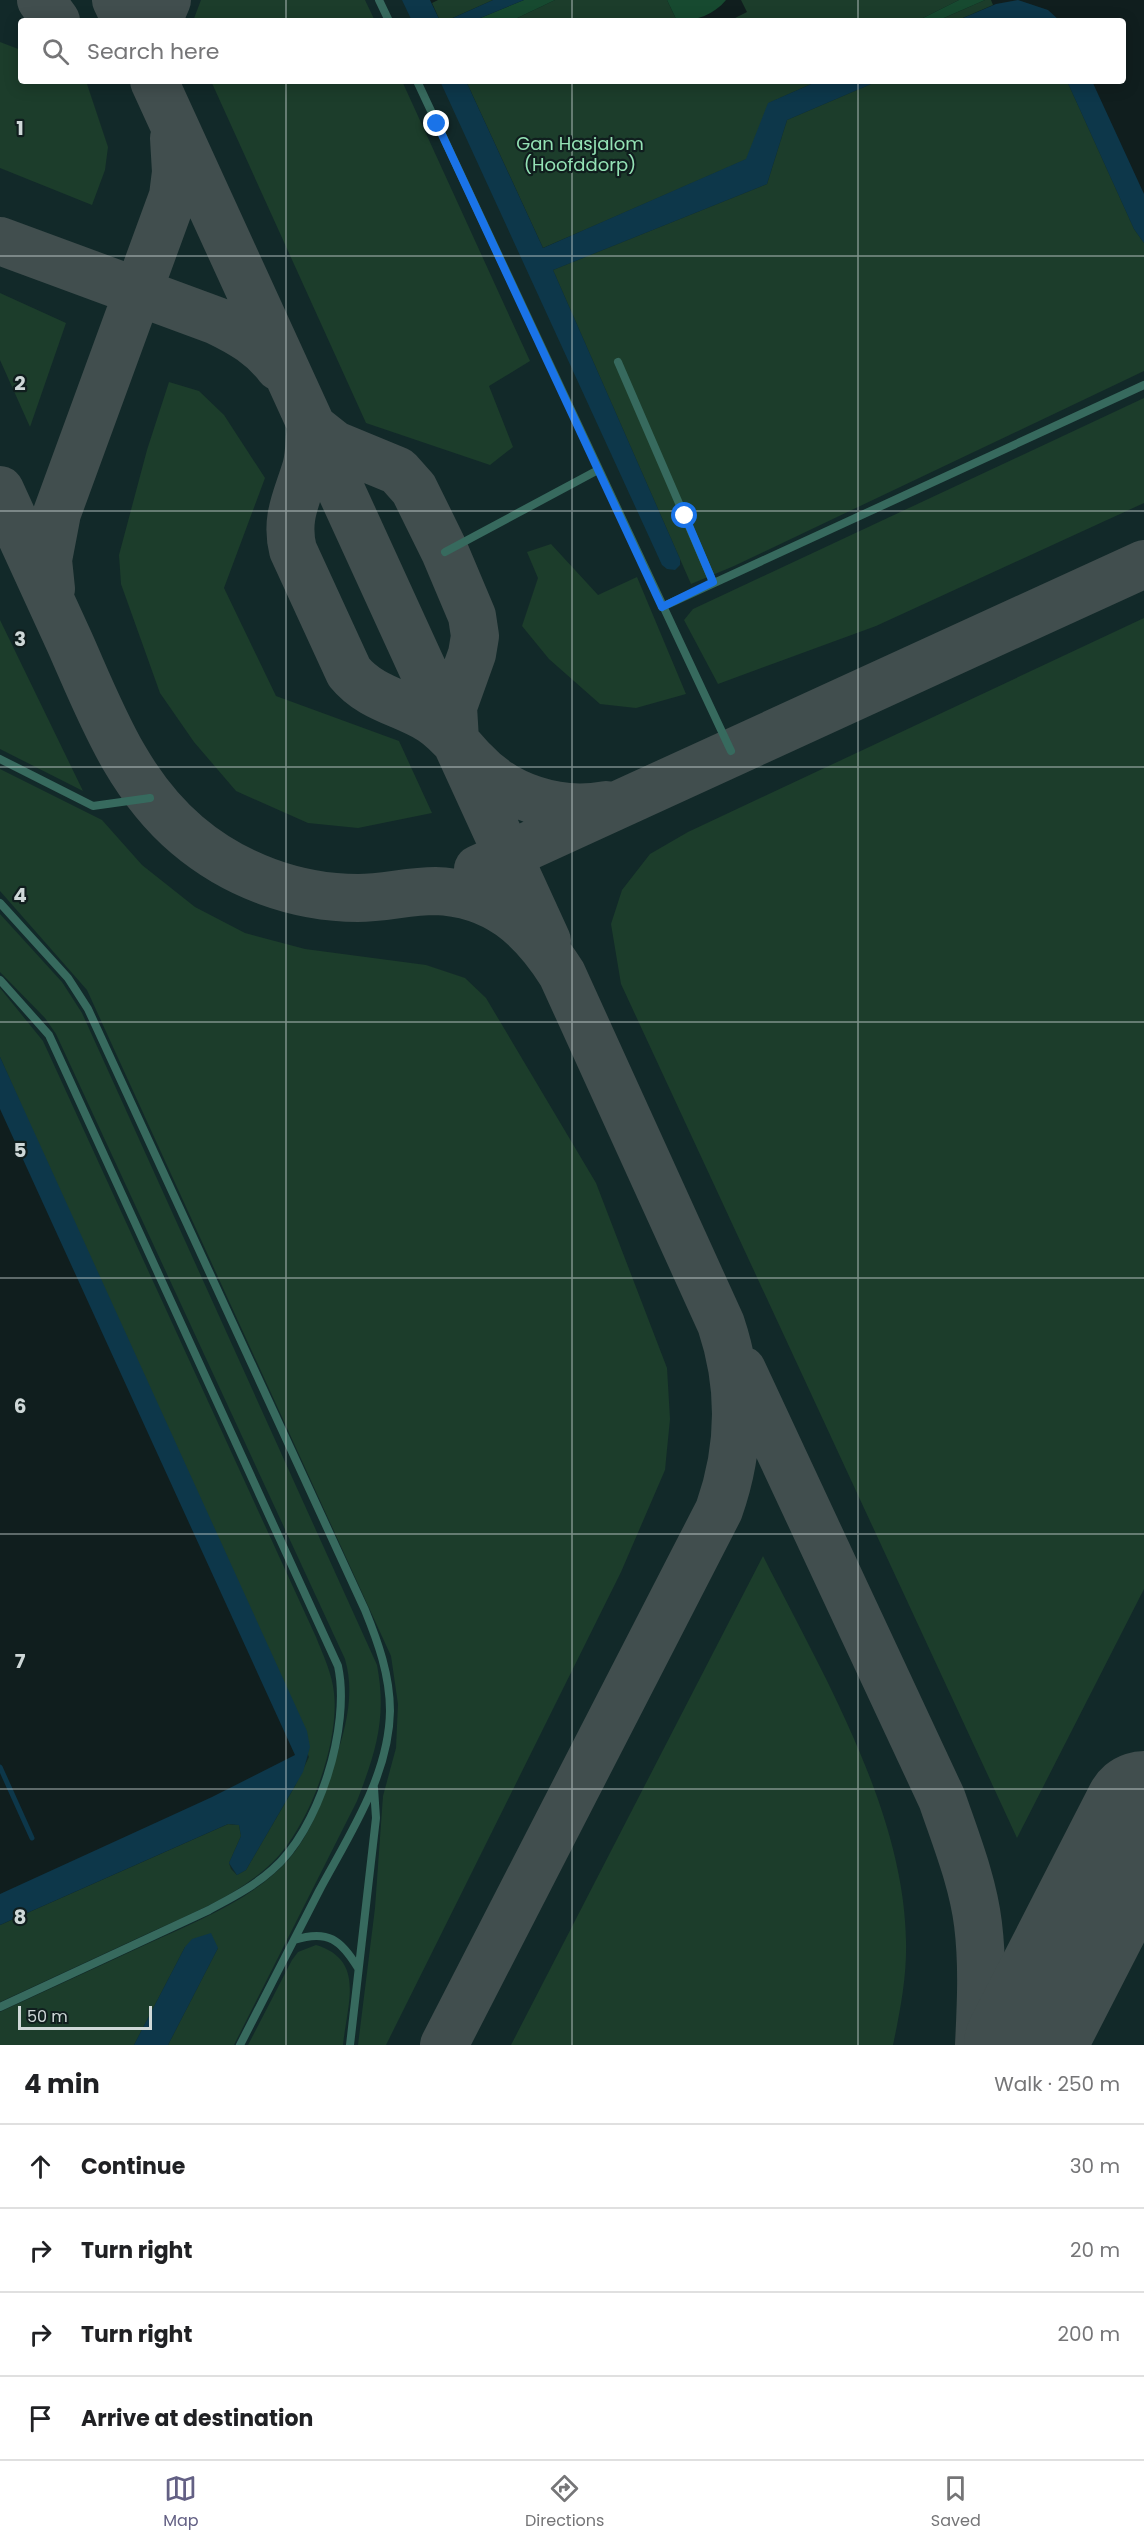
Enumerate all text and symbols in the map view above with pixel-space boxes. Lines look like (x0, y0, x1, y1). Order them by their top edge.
search box (18, 18, 1126, 84)
icon: search (39, 35, 72, 68)
text: Search here (87, 36, 220, 67)
route end (423, 110, 449, 136)
text: 1 (16, 114, 24, 142)
park label: Gan Hasjalom (Hoofddorp) (516, 131, 644, 177)
text: 2 (14, 369, 26, 397)
route start (671, 502, 697, 528)
text: 3 (14, 625, 26, 653)
text: 4 (13, 881, 27, 909)
text: 5 (14, 1136, 27, 1164)
text: 6 (14, 1392, 26, 1420)
text: 7 (15, 1647, 26, 1675)
text: 8 (14, 1903, 26, 1931)
scale bar (18, 2003, 152, 2030)
text: 50 m (27, 2005, 68, 2028)
text: 4 min (24, 2066, 100, 2102)
text: Walk · 250 m (994, 2070, 1120, 2098)
icon: ahead (24, 2150, 57, 2183)
text: Continue (81, 2151, 185, 2182)
text: 30 m (1070, 2152, 1120, 2180)
icon: right (24, 2234, 57, 2267)
text: Turn right (81, 2235, 192, 2266)
text: 20 m (1070, 2236, 1120, 2264)
icon: right (24, 2318, 57, 2351)
text: Turn right (81, 2319, 192, 2350)
text: 200 m (1057, 2320, 1120, 2348)
icon: arrive (24, 2402, 57, 2435)
text: Arrive at destination (81, 2403, 313, 2434)
tab: Map (163, 2472, 199, 2533)
tab: Directions (525, 2472, 604, 2533)
tab: Saved (931, 2472, 981, 2533)

